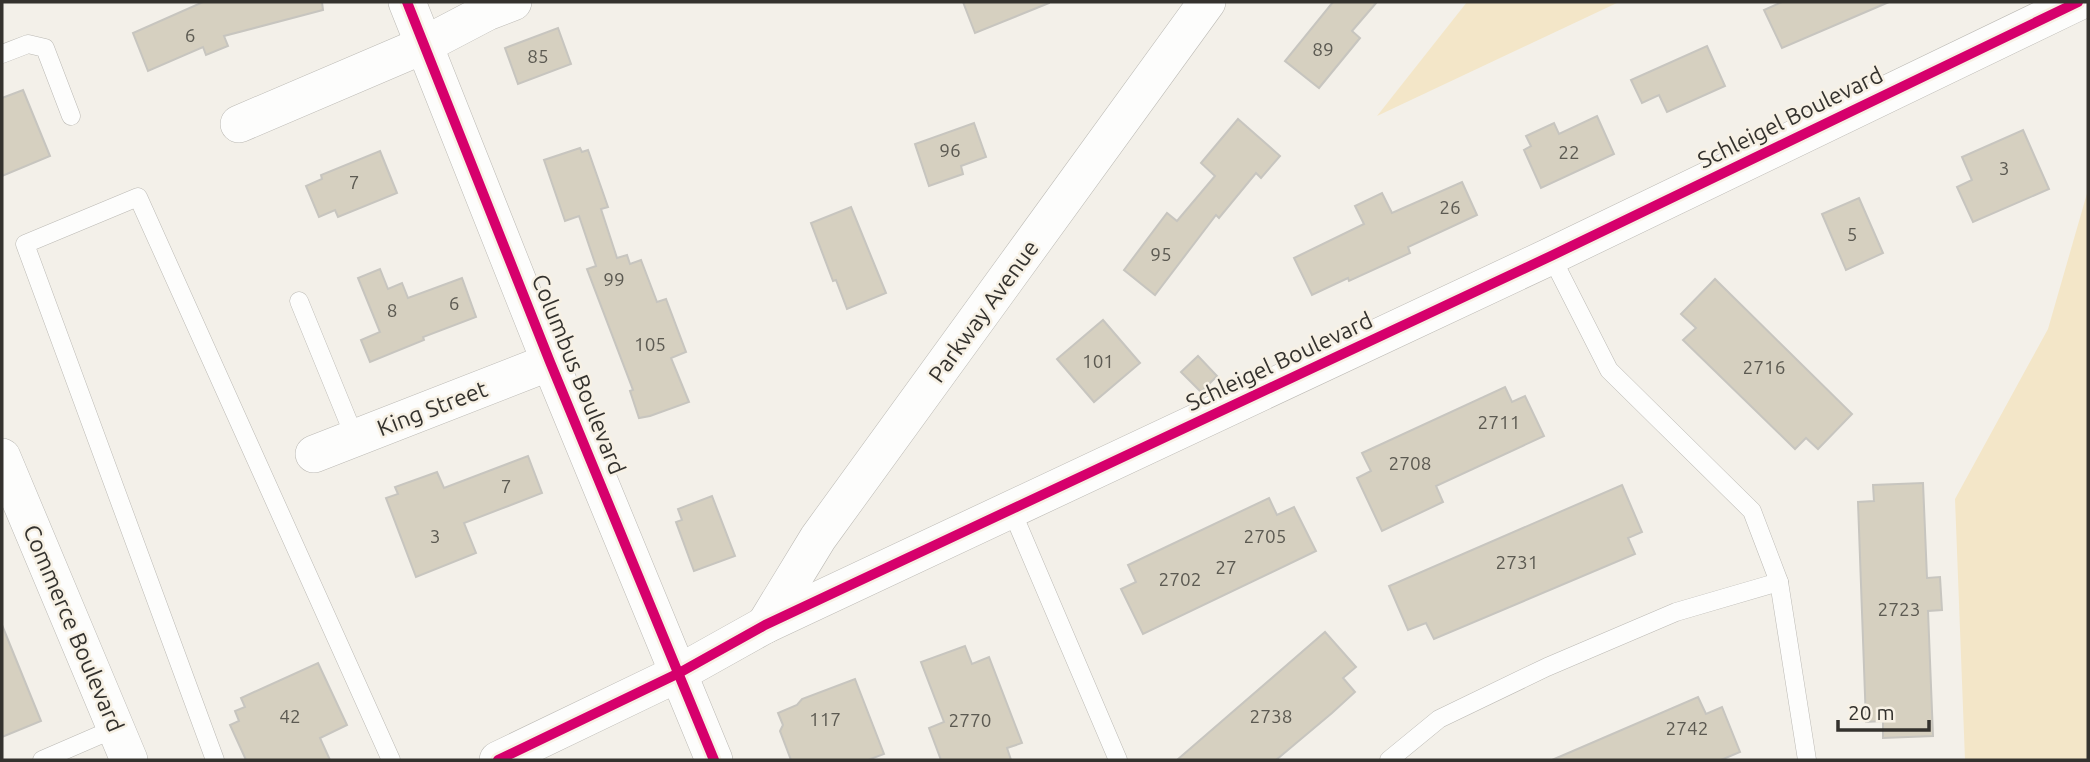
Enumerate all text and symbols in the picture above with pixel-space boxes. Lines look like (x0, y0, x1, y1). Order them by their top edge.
house number: 6 (185, 24, 195, 46)
house number: 89 (1312, 38, 1334, 60)
house number: 85 (527, 45, 549, 67)
street label: Schleigel Boulevard (1694, 61, 1886, 173)
house number: 96 (939, 139, 961, 161)
house number: 22 (1558, 141, 1580, 163)
house number: 3 (1999, 157, 2009, 179)
house number: 7 (349, 171, 359, 193)
house number: 26 (1439, 196, 1461, 218)
house number: 5 (1847, 223, 1857, 245)
street label: Parkway Avenue (923, 235, 1043, 387)
house number: 95 (1150, 243, 1172, 265)
house number: 99 (603, 268, 625, 290)
street label: Columbus Boulevard (527, 270, 631, 478)
house number: 6 (449, 292, 459, 314)
house number: 8 (387, 299, 397, 321)
street label: Schleigel Boulevard (1182, 307, 1376, 415)
house number: 105 (634, 333, 666, 355)
house number: 101 (1082, 350, 1114, 372)
house number: 2716 (1743, 356, 1785, 378)
street label: King Street (373, 376, 491, 440)
house number: 2711 (1478, 411, 1520, 433)
house number: 2708 (1389, 452, 1431, 474)
house number: 7 (501, 475, 511, 497)
street label: Commerce Boulevard (19, 521, 129, 735)
house number: 3 (430, 525, 440, 547)
house number: 2705 (1244, 525, 1286, 547)
house number: 2731 (1496, 551, 1538, 573)
house number: 27 (1215, 556, 1237, 578)
house number: 2702 (1159, 568, 1201, 590)
house number: 2723 (1878, 598, 1920, 620)
scale bar (1838, 688, 1929, 732)
text: 20 m (1848, 700, 1895, 724)
house number: 42 (279, 705, 301, 727)
house number: 2738 (1250, 705, 1292, 727)
house number: 117 (809, 708, 841, 730)
house number: 2770 (949, 709, 991, 731)
house number: 2742 (1666, 717, 1708, 739)

